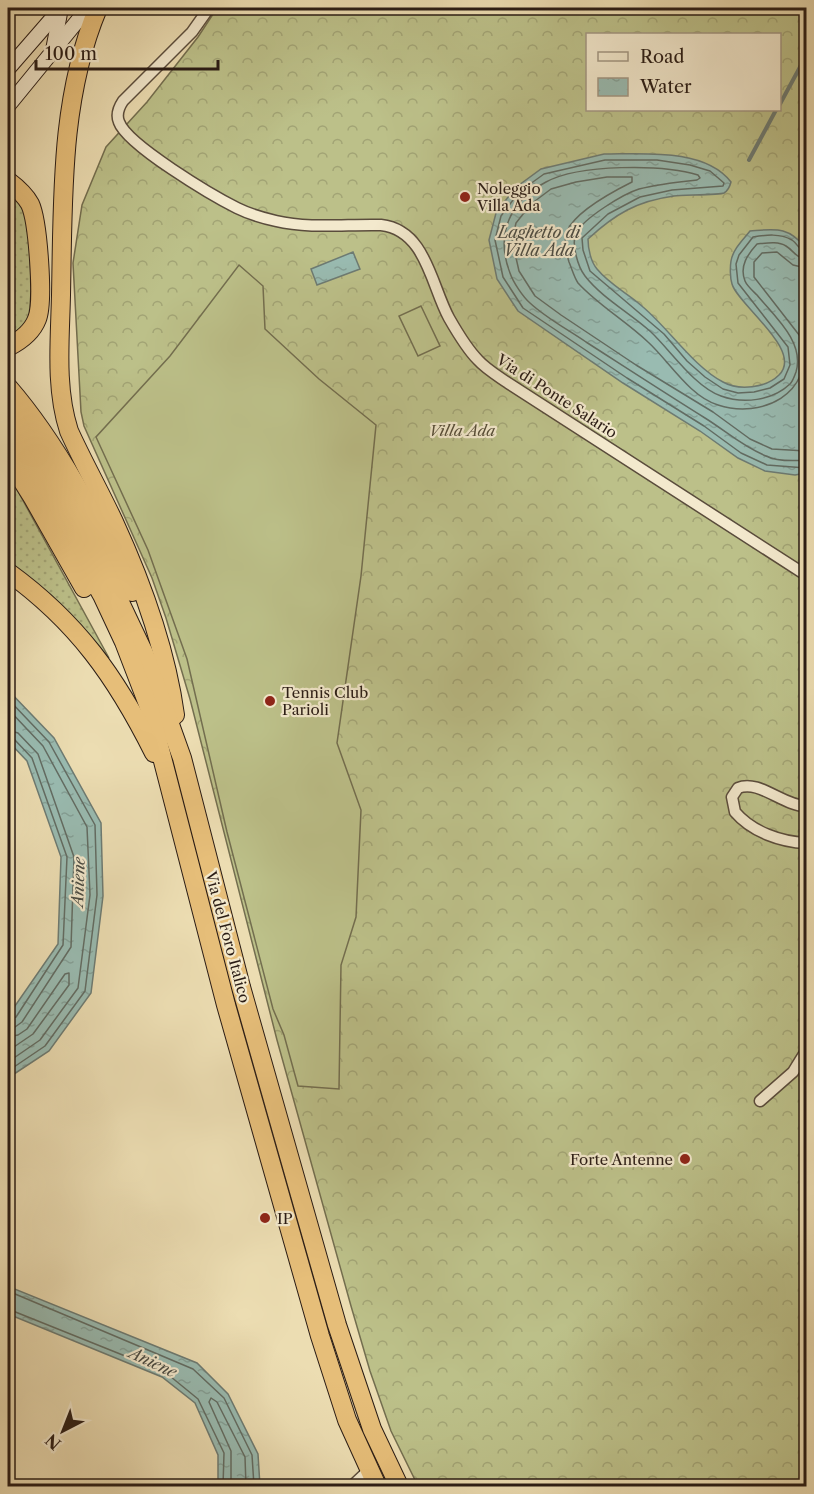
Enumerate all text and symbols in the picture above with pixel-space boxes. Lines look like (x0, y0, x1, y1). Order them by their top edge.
scale bar (36, 33, 218, 71)
legend (586, 33, 781, 111)
text: 100 m (45, 43, 97, 65)
text: Road (640, 46, 685, 68)
text: Water (639, 76, 692, 98)
place label: Noleggio Villa Ada (476, 179, 541, 215)
marker: Noleggio Villa Ada (458, 190, 472, 204)
water label: Laghetto di Villa Ada (496, 222, 581, 260)
street label: Via di Ponte Salario (492, 349, 621, 442)
park label: Villa Ada (429, 421, 495, 440)
place label: Tennis Club Parioli (282, 683, 368, 719)
marker: Tennis Club Parioli (263, 694, 277, 708)
water label: Aniene (67, 855, 89, 910)
street label: Via del Foro Italico (201, 868, 255, 1005)
place label: Forte Antenne (570, 1150, 673, 1169)
marker: Forte Antenne (678, 1152, 692, 1166)
place label: IP (277, 1209, 293, 1228)
marker: IP (258, 1211, 272, 1225)
water label: Aniene (123, 1341, 181, 1382)
north arrow (33, 1401, 93, 1461)
text: N (41, 1430, 65, 1454)

